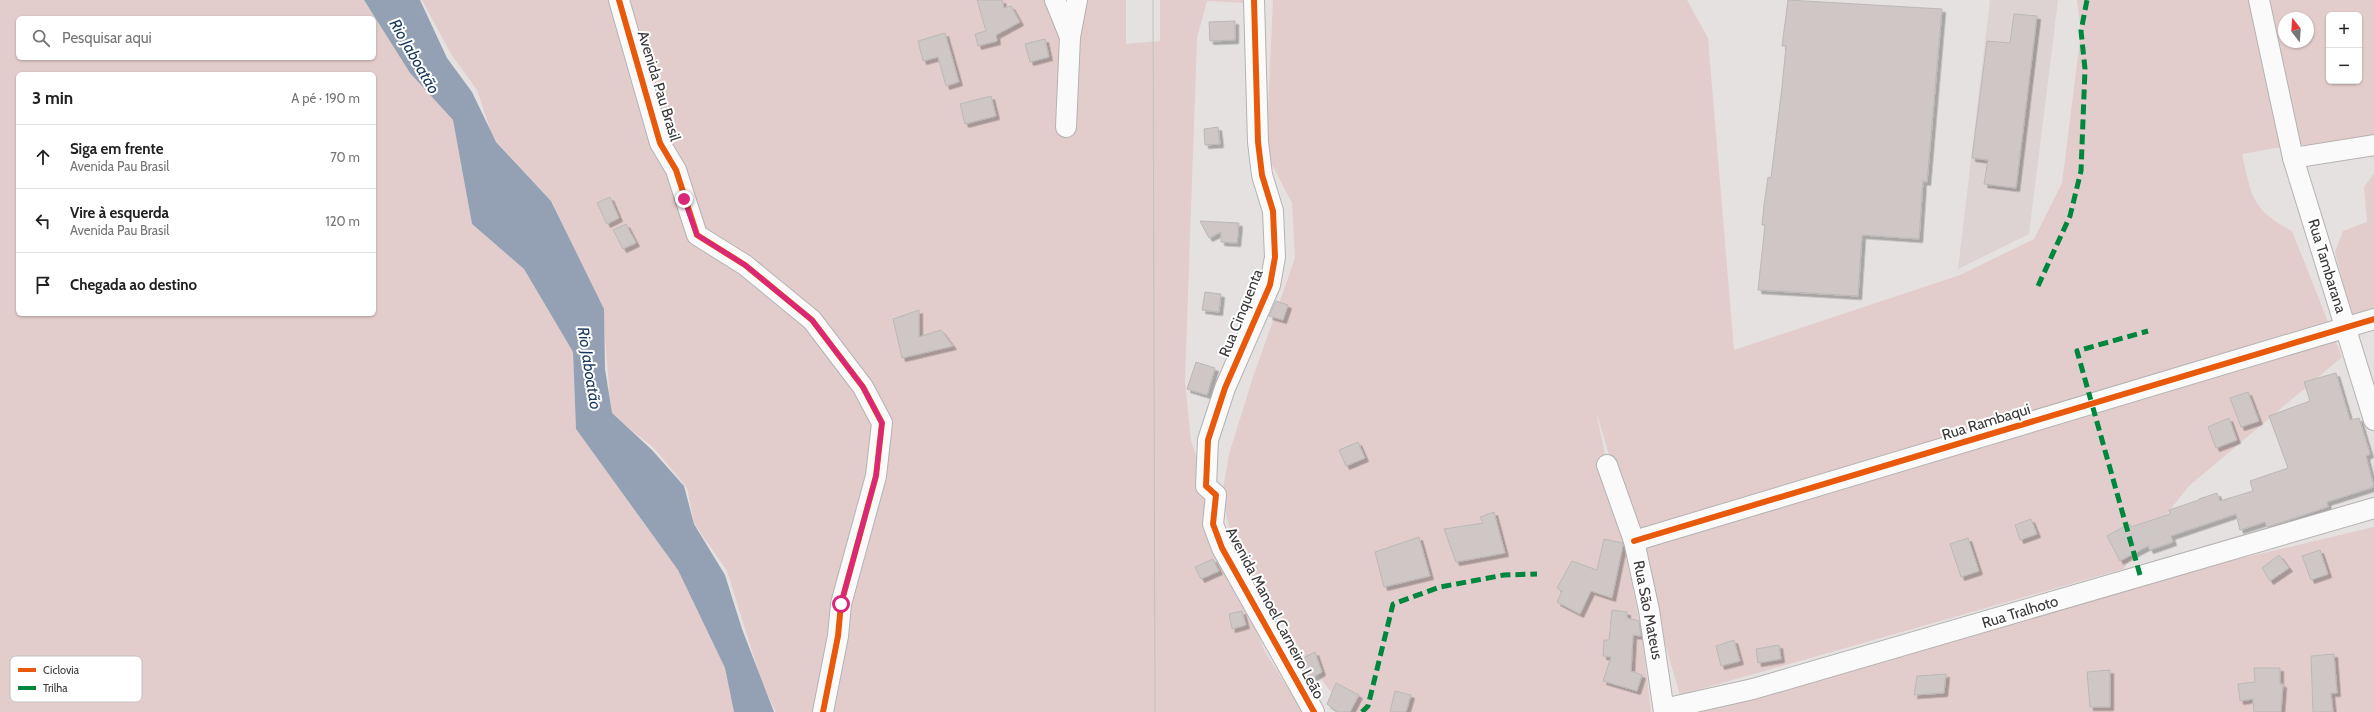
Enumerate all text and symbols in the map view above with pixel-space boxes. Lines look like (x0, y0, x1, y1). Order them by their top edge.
north arrow (2278, 12, 2314, 48)
map controls (2326, 12, 2362, 84)
button: + (2326, 12, 2362, 48)
water label: Rio Jaboatão (386, 15, 444, 97)
search box (16, 16, 376, 60)
icon: search (30, 27, 52, 49)
text: Pesquisar aqui (62, 29, 152, 47)
street label: Avenida Pau Brasil (634, 29, 684, 144)
button: − (2326, 48, 2362, 84)
text: 3 min (32, 88, 73, 108)
text: A pé · 190 m (291, 90, 360, 106)
text: Siga em frente (70, 140, 163, 158)
icon: ahead (32, 146, 54, 168)
text: 70 m (330, 149, 360, 165)
text: Avenida Pau Brasil (70, 158, 169, 174)
route end (675, 190, 693, 208)
text: Vire à esquerda (70, 204, 169, 222)
icon: left (32, 210, 54, 232)
text: 120 m (326, 213, 360, 229)
street label: Rua Tambarana (2304, 217, 2350, 316)
text: Avenida Pau Brasil (70, 222, 169, 238)
street label: Rua Cinquenta (1215, 266, 1267, 359)
icon: arrive (32, 274, 54, 296)
text: Chegada ao destino (70, 276, 197, 294)
water label: Rio Jaboatão (574, 325, 605, 411)
street label: Rua Rambaqui (1940, 400, 2032, 444)
street label: Avenida Manoel Carneiro Leão (1222, 524, 1328, 702)
street label: Rua São Mateus (1630, 559, 1666, 661)
street label: Rua Tralhoto (1980, 592, 2060, 632)
route start (832, 595, 850, 613)
legend (10, 656, 142, 702)
text: Ciclovia (43, 663, 80, 677)
text: Trilha (43, 681, 68, 695)

